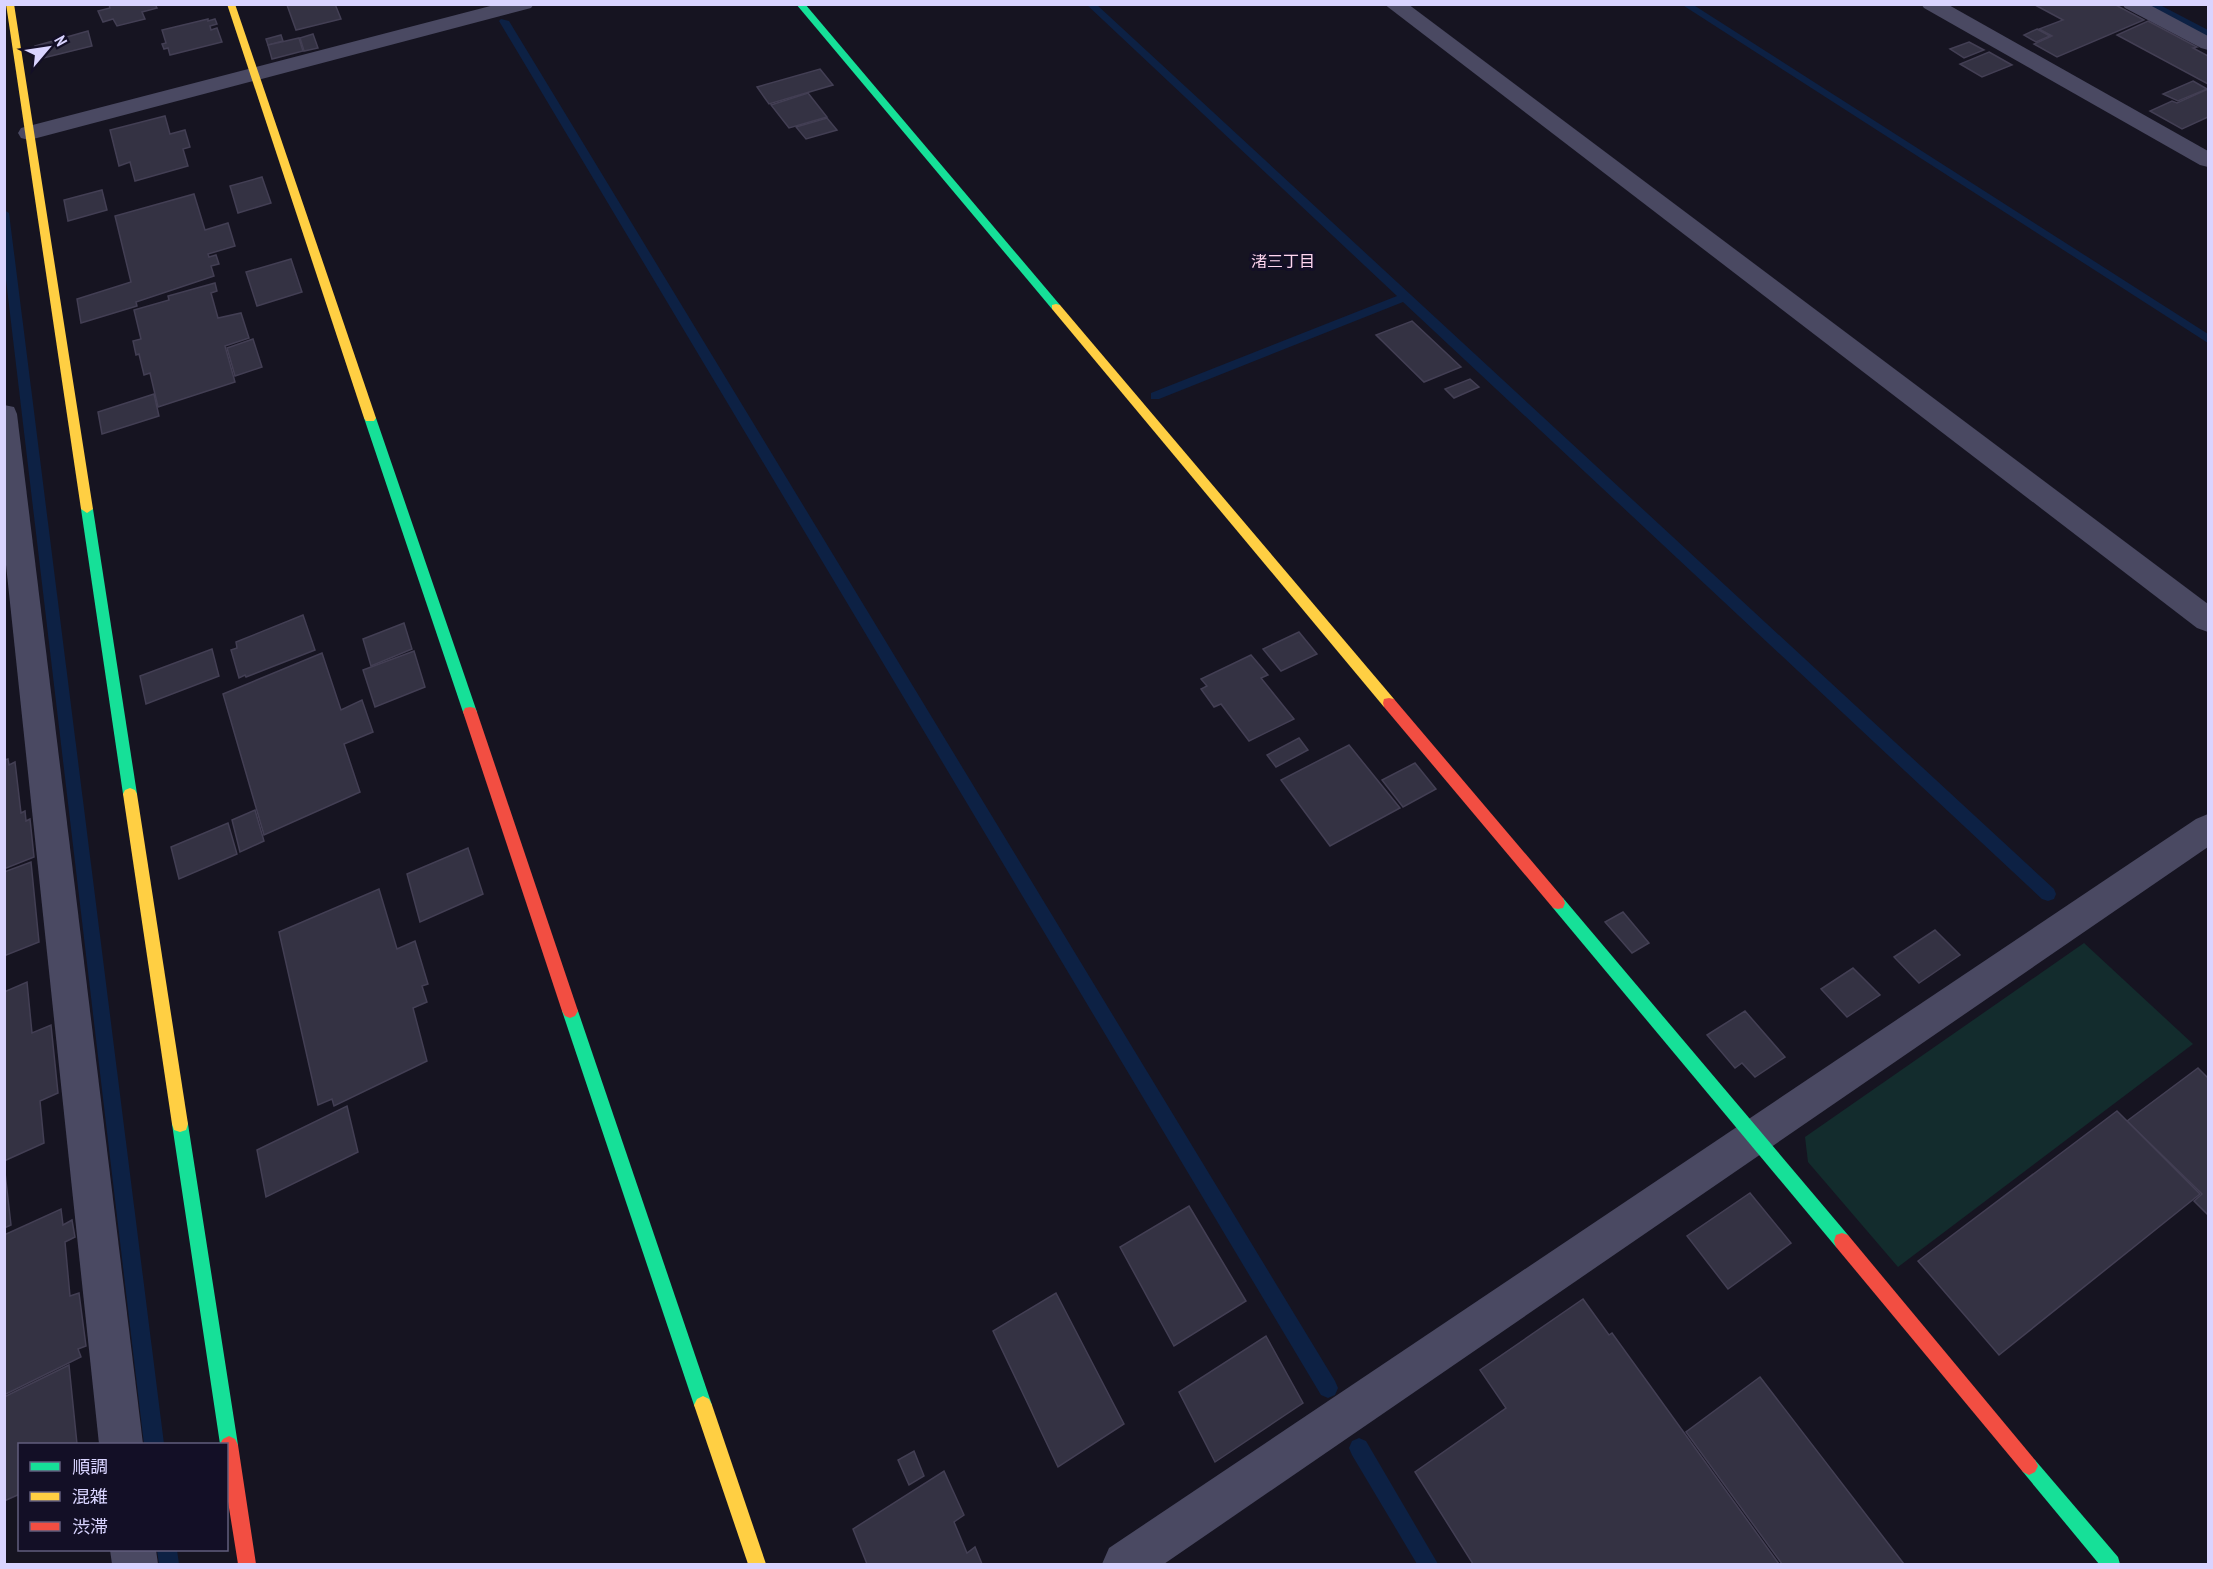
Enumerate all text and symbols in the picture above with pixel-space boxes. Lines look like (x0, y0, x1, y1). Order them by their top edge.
north arrow (18, 18, 78, 78)
text: N (50, 32, 72, 49)
district label: 渚三丁目 (1251, 251, 1315, 271)
legend (18, 1443, 228, 1551)
text: 順調 (72, 1455, 108, 1478)
text: 混雑 (72, 1485, 108, 1508)
text: 渋滞 (72, 1515, 108, 1538)

